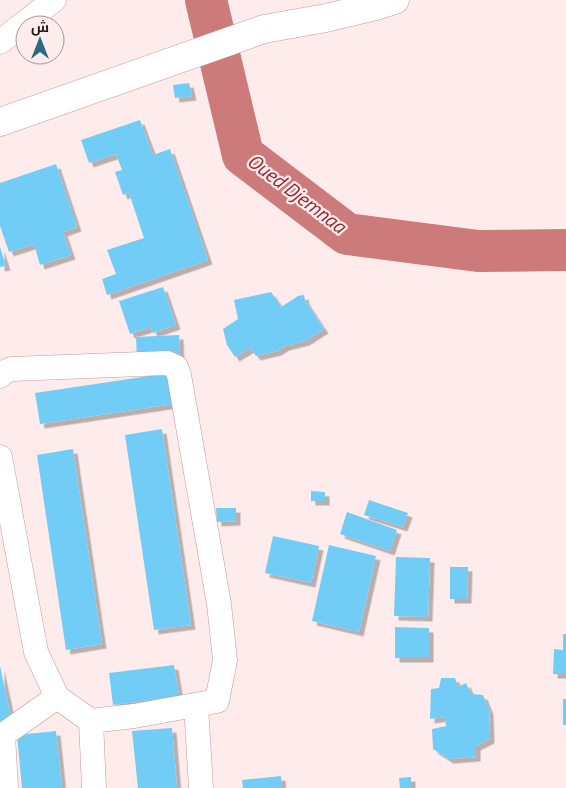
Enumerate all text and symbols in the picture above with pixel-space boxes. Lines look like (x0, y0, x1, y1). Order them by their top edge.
north arrow (15, 15, 65, 65)
text: ش (31, 16, 49, 37)
water label: Oued Djemnaa (241, 145, 354, 241)

